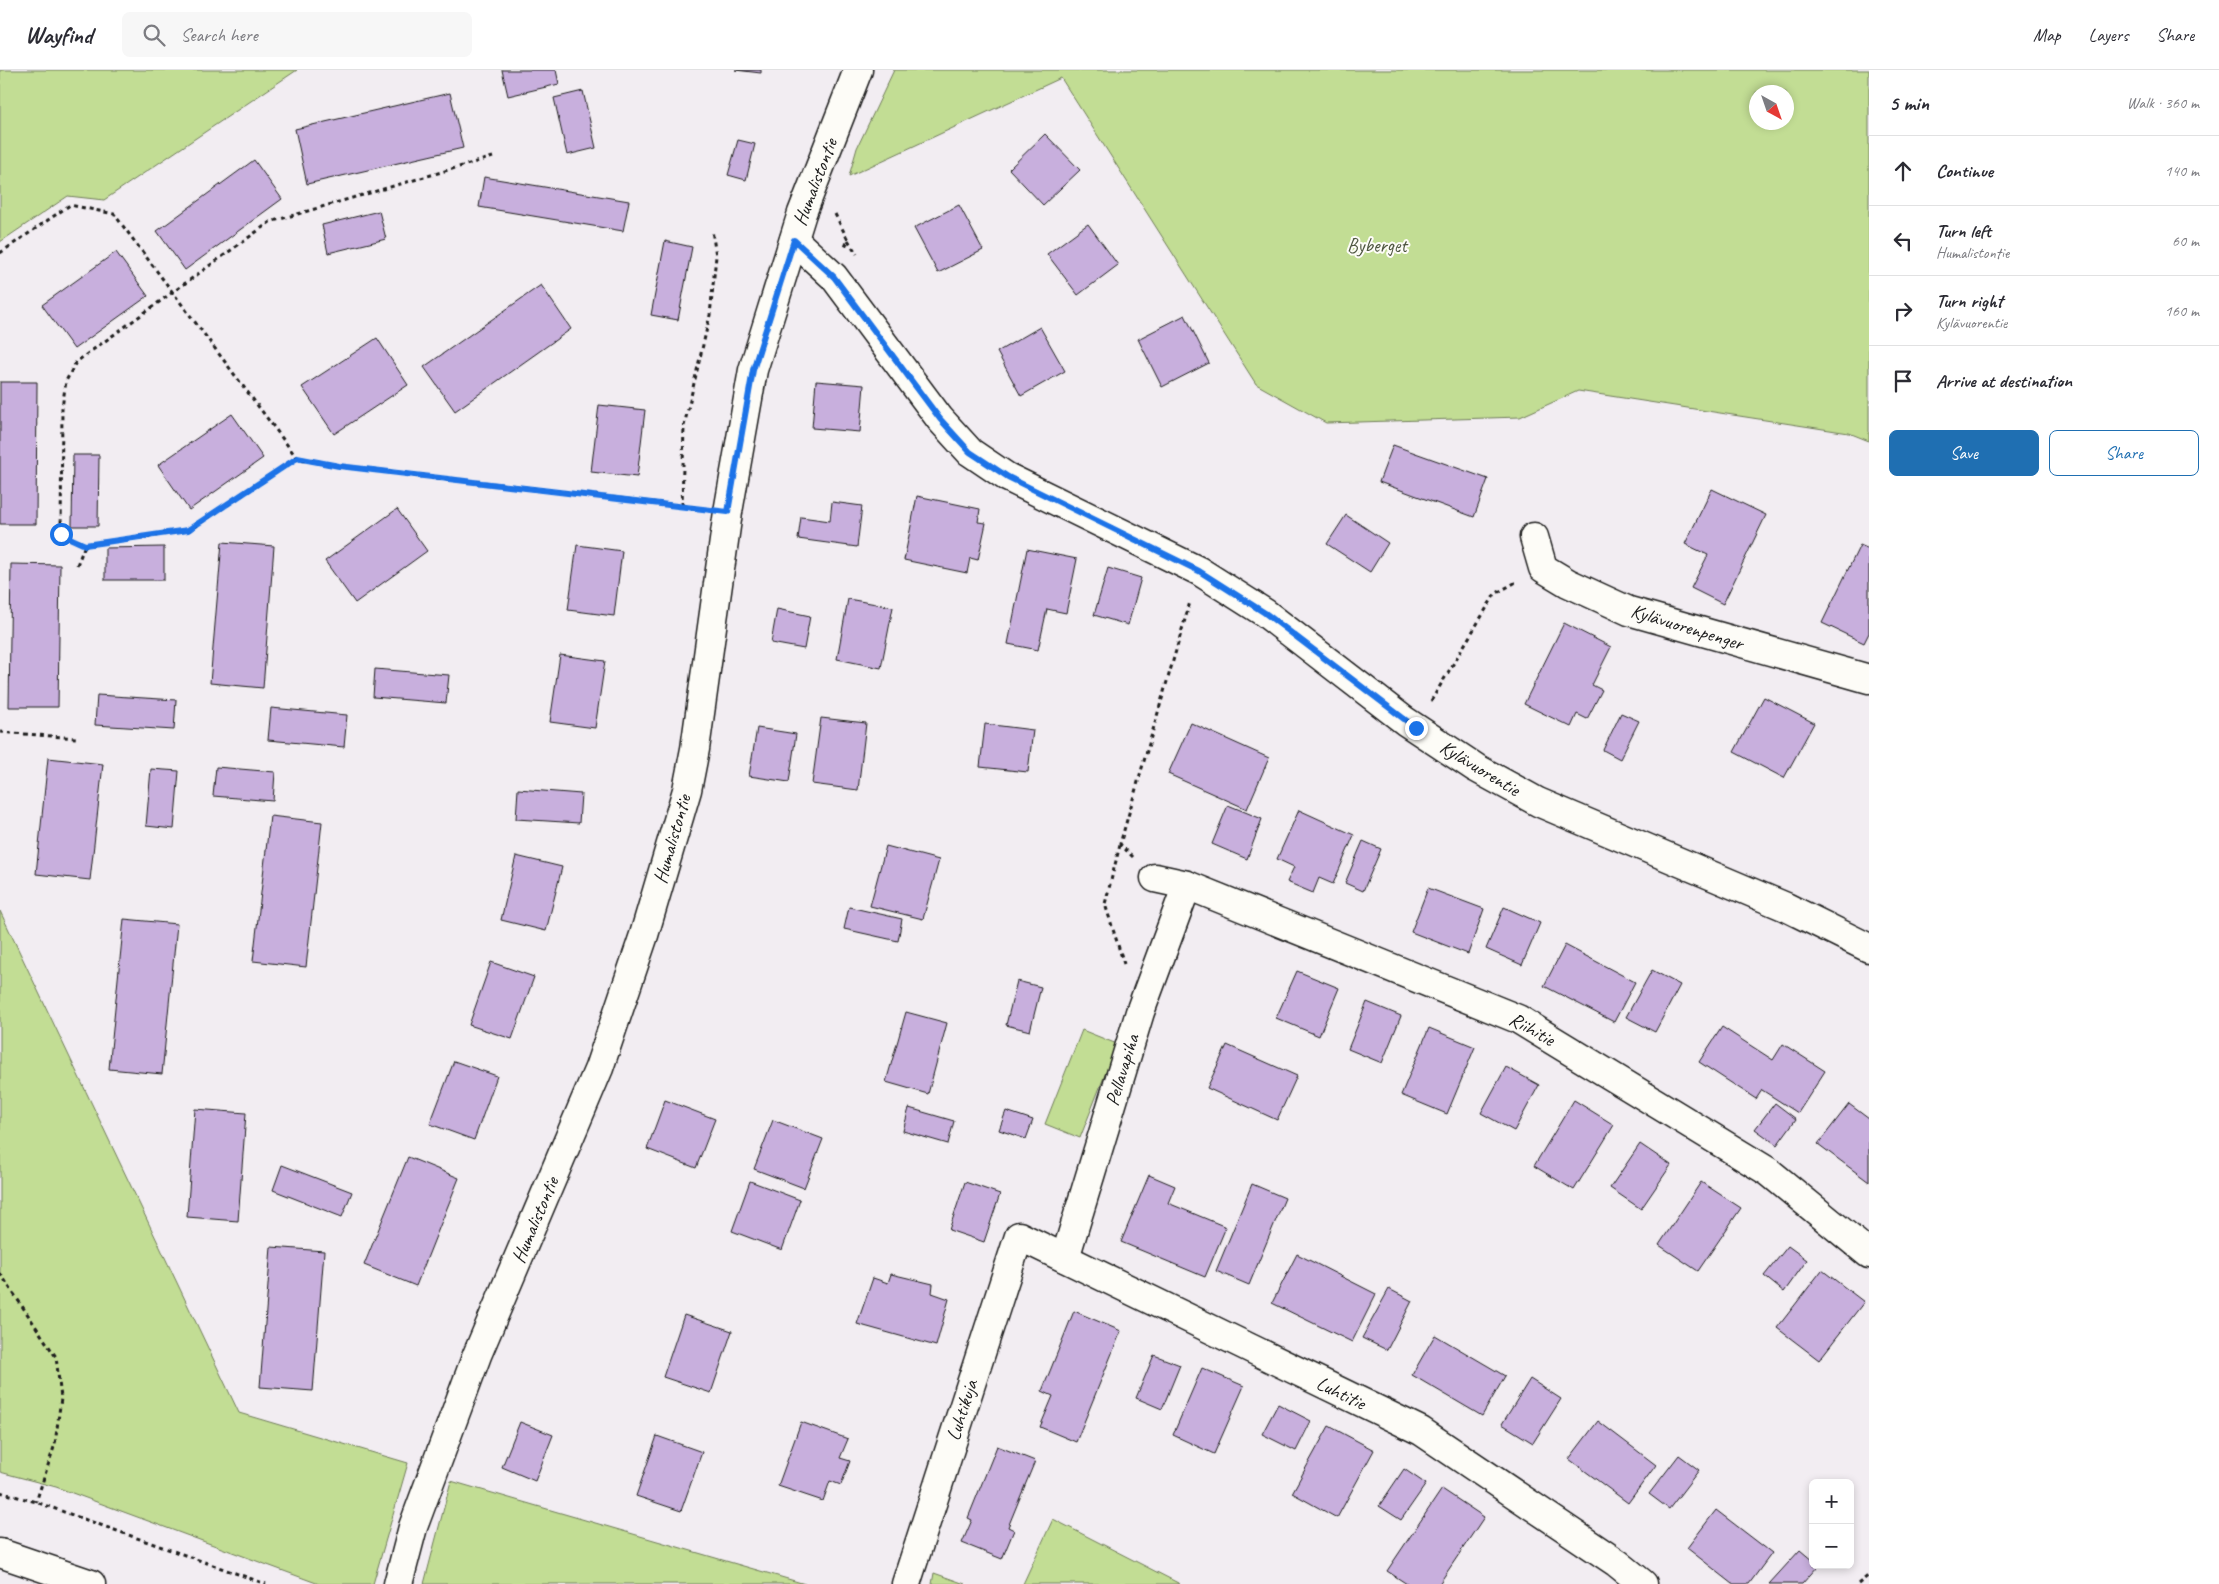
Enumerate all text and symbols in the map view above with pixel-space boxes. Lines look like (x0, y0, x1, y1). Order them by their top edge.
search box (122, 12, 472, 57)
text: Wayfind (25, 20, 92, 50)
icon: search (140, 21, 168, 49)
text: Search here (180, 23, 258, 47)
text: Map (2033, 24, 2061, 46)
text: Layers (2089, 24, 2128, 46)
text: Share (2156, 24, 2194, 46)
north arrow (1749, 85, 1794, 130)
text: 5 min (1889, 90, 1929, 116)
text: Walk · 360 m (2127, 93, 2199, 113)
street label: Humalistontie (787, 133, 844, 229)
icon: ahead (1889, 157, 1917, 185)
text: Continue (1936, 159, 1993, 183)
text: 140 m (2165, 161, 2199, 181)
text: Turn left (1936, 219, 1991, 243)
icon: left (1889, 227, 1917, 255)
text: 60 m (2172, 231, 2199, 251)
park label: Byberget (1347, 233, 1409, 258)
text: Humalistontie (1936, 243, 2009, 263)
text: Turn right (1936, 289, 2003, 313)
icon: right (1889, 297, 1917, 325)
text: 160 m (2165, 301, 2199, 321)
text: Kylävuorentie (1936, 313, 2007, 333)
icon: arrive (1889, 367, 1917, 395)
text: Arrive at destination (1936, 369, 2072, 393)
button: Save (1889, 430, 2039, 476)
button: Share (2049, 430, 2199, 476)
route start (50, 523, 73, 546)
street label: Kylävuorenpenger (1628, 598, 1748, 656)
route end (1405, 717, 1428, 740)
street label: Kylävuorentie (1435, 734, 1526, 802)
street label: Humalistontie (647, 790, 697, 886)
street label: Riihitie (1505, 1006, 1560, 1052)
street label: Pellavapiha (1099, 1029, 1145, 1109)
street label: Humalistontie (506, 1172, 565, 1267)
street label: Luhtitie (1312, 1370, 1371, 1416)
street label: Luhtikuja (940, 1375, 984, 1443)
map controls (1809, 1479, 1854, 1569)
button: + (1809, 1479, 1854, 1524)
button: − (1809, 1524, 1854, 1569)

